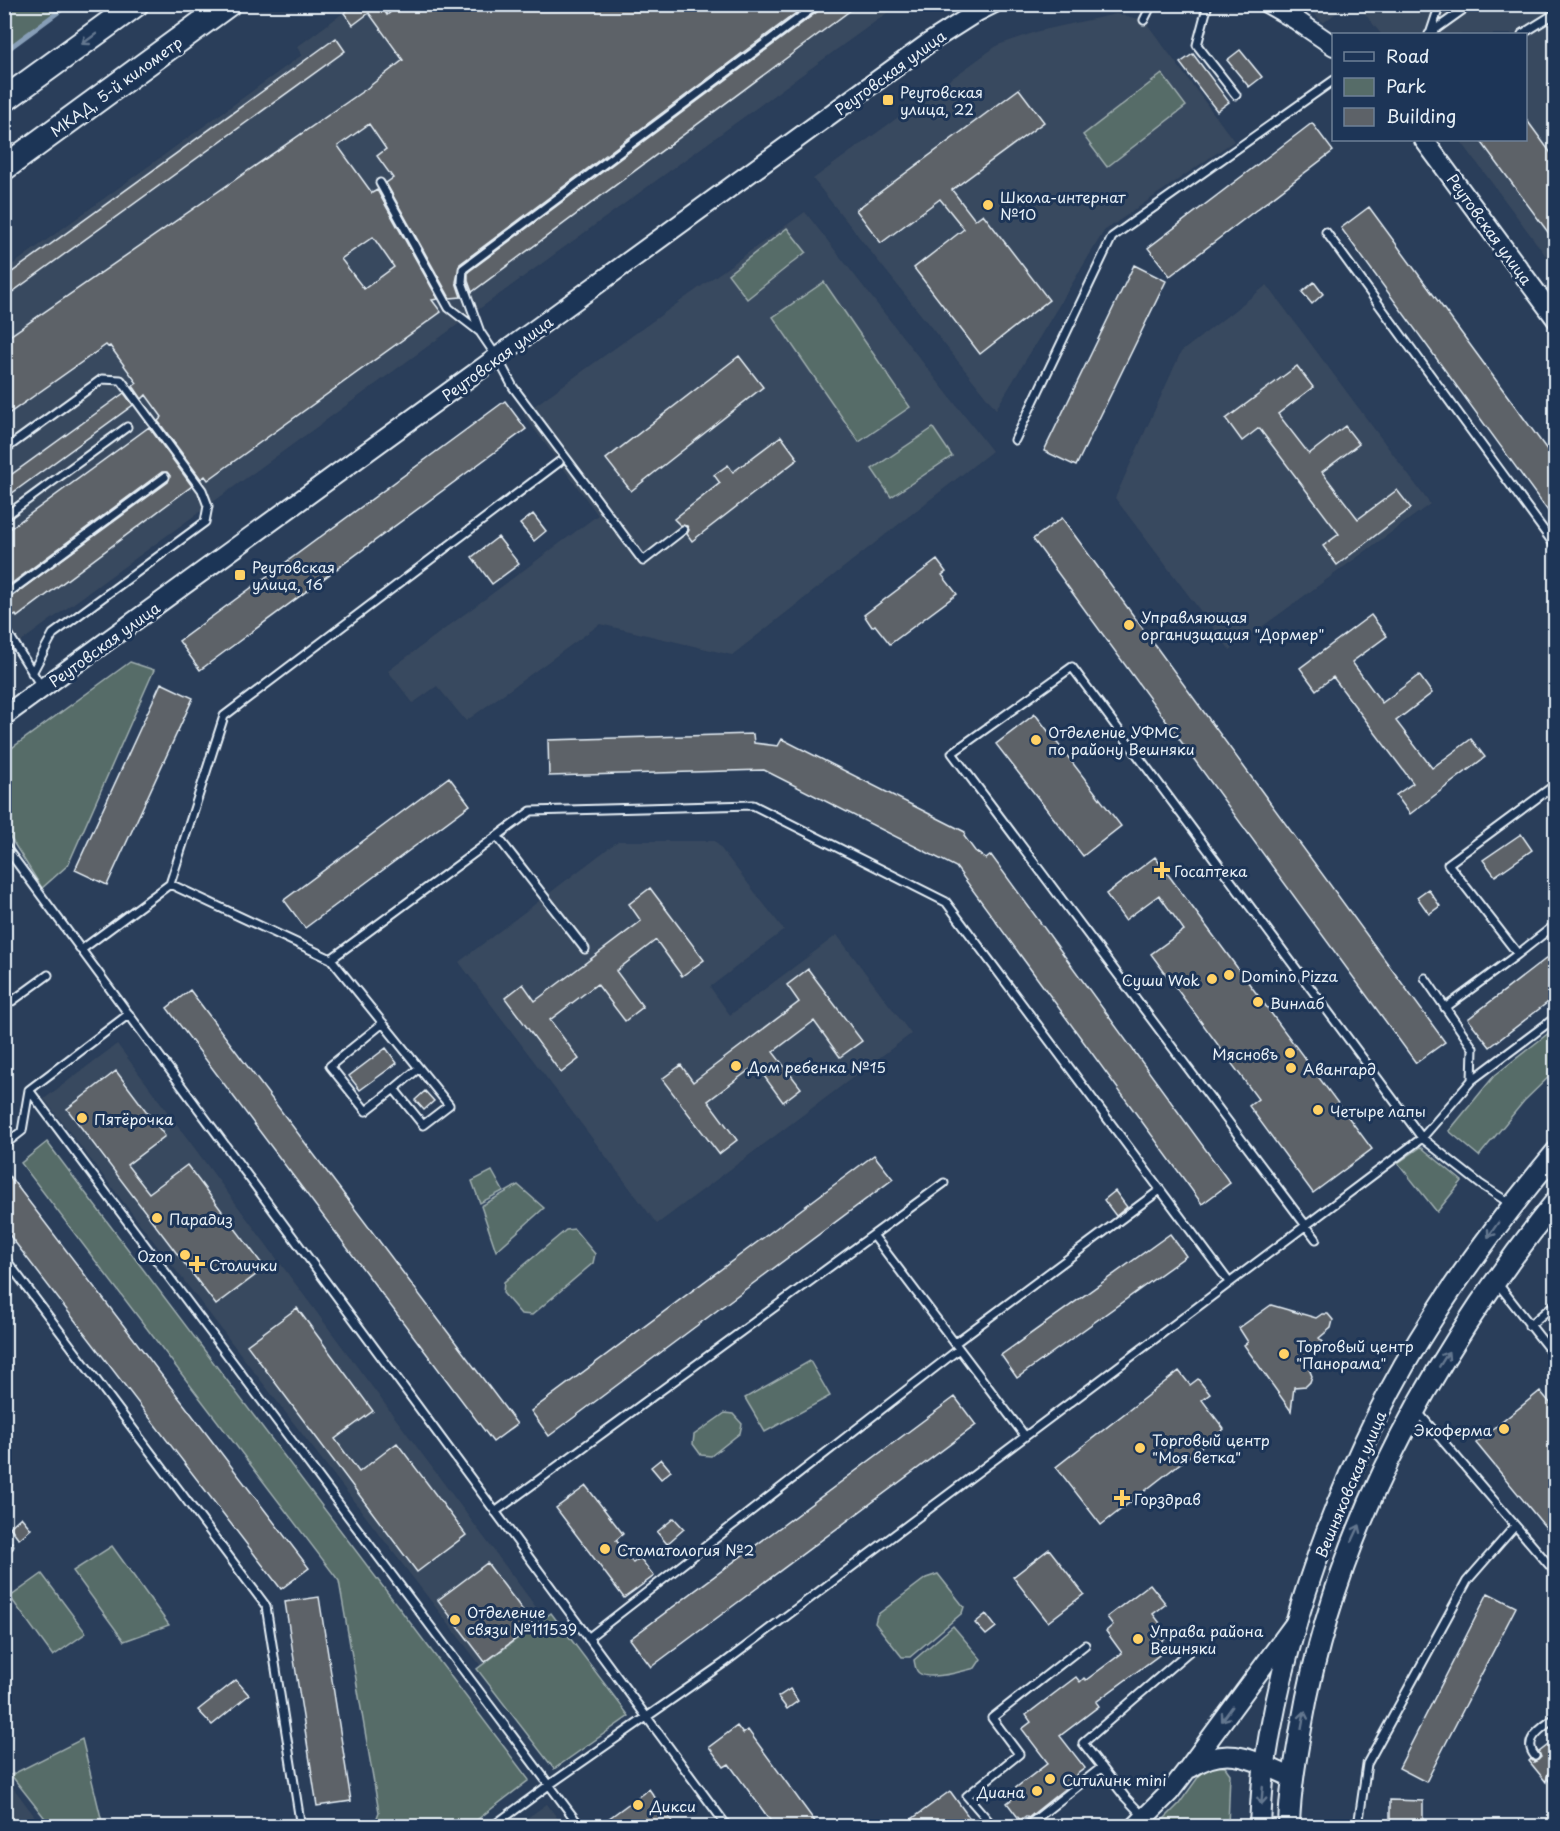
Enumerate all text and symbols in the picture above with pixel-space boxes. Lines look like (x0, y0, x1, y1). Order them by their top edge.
street label: Реутовская улица (830, 24, 951, 120)
street label: МКАД, 5-й километр (45, 30, 187, 142)
one-way arrow (82, 33, 98, 45)
legend (1332, 33, 1527, 141)
text: Road (1386, 42, 1430, 69)
text: Park (1386, 72, 1426, 99)
place label: Реутовская улица, 22 (900, 80, 983, 120)
marker: Реутовская улица, 22 (881, 93, 895, 107)
text: Building (1386, 102, 1456, 129)
street label: Реутовская улица (1442, 169, 1538, 290)
place label: Школа-интернат №10 (1000, 185, 1126, 225)
marker: Школа-интернат №10 (981, 198, 995, 212)
street label: Реутовская улица (437, 310, 558, 406)
place label: Реутовская улица, 16 (252, 555, 335, 595)
marker: Реутовская улица, 16 (233, 568, 247, 582)
street label: Реутовская улица (44, 596, 165, 692)
place label: Управляющая организщация "Дормер" (1141, 605, 1324, 645)
marker: Управляющая организщация "Дормер" (1122, 618, 1136, 632)
place label: Отделение УФМС по району Вешняки (1048, 720, 1195, 760)
marker: Отделение УФМС по району Вешняки (1029, 733, 1043, 747)
place label: Госаптека (1174, 859, 1248, 882)
marker: Госаптека (1155, 863, 1169, 877)
place label: Domino Pizza (1241, 964, 1339, 987)
place label: Суши Wok (1122, 968, 1201, 991)
marker: Domino Pizza (1222, 968, 1236, 982)
marker: Суши Wok (1205, 972, 1219, 986)
place label: Винлаб (1270, 991, 1324, 1014)
marker: Винлаб (1251, 995, 1265, 1009)
place label: Мясновъ (1212, 1042, 1278, 1065)
marker: Мясновъ (1283, 1046, 1297, 1060)
place label: Дом ребенка №15 (747, 1055, 886, 1078)
place label: Авангард (1303, 1057, 1376, 1080)
marker: Дом ребенка №15 (729, 1059, 743, 1073)
marker: Авангард (1284, 1061, 1298, 1075)
place label: Четыре лапы (1330, 1099, 1426, 1122)
marker: Четыре лапы (1311, 1103, 1325, 1117)
place label: Пятёрочка (94, 1107, 174, 1130)
marker: Пятёрочка (75, 1111, 89, 1125)
place label: Парадиз (169, 1207, 233, 1230)
marker: Парадиз (150, 1211, 164, 1225)
one-way arrow (1487, 1222, 1499, 1238)
place label: Ozon (137, 1244, 173, 1267)
marker: Ozon (178, 1248, 192, 1262)
place label: Столички (209, 1253, 278, 1276)
marker: Столички (190, 1257, 204, 1271)
place label: Торговый центр "Панорама" (1296, 1334, 1414, 1374)
marker: Торговый центр "Панорама" (1277, 1347, 1291, 1361)
one-way arrow (1438, 1351, 1450, 1368)
street label: Вешняковская улица (1309, 1406, 1392, 1561)
place label: Экоферма (1414, 1418, 1493, 1441)
marker: Экоферма (1497, 1422, 1511, 1436)
place label: Торговый центр "Моя ветка" (1152, 1428, 1270, 1468)
marker: Торговый центр "Моя ветка" (1133, 1441, 1147, 1455)
place label: Горздрав (1134, 1487, 1201, 1510)
marker: Горздрав (1115, 1491, 1129, 1505)
one-way arrow (1352, 1524, 1363, 1542)
place label: Стоматология №2 (617, 1538, 754, 1561)
marker: Стоматология №2 (598, 1542, 612, 1556)
place label: Отделение связи №111539 (467, 1600, 577, 1640)
marker: Отделение связи №111539 (448, 1613, 462, 1627)
place label: Управа района Вешняки (1150, 1619, 1264, 1659)
marker: Управа района Вешняки (1131, 1632, 1145, 1646)
one-way arrow (1221, 1705, 1234, 1721)
one-way arrow (1298, 1711, 1309, 1730)
place label: Ситилинк mini (1062, 1768, 1167, 1791)
marker: Ситилинк mini (1043, 1772, 1057, 1786)
place label: Диана (976, 1780, 1026, 1803)
marker: Диана (1030, 1784, 1044, 1798)
one-way arrow (1256, 1786, 1267, 1806)
place label: Дикси (649, 1794, 696, 1817)
marker: Дикси (631, 1798, 645, 1812)

